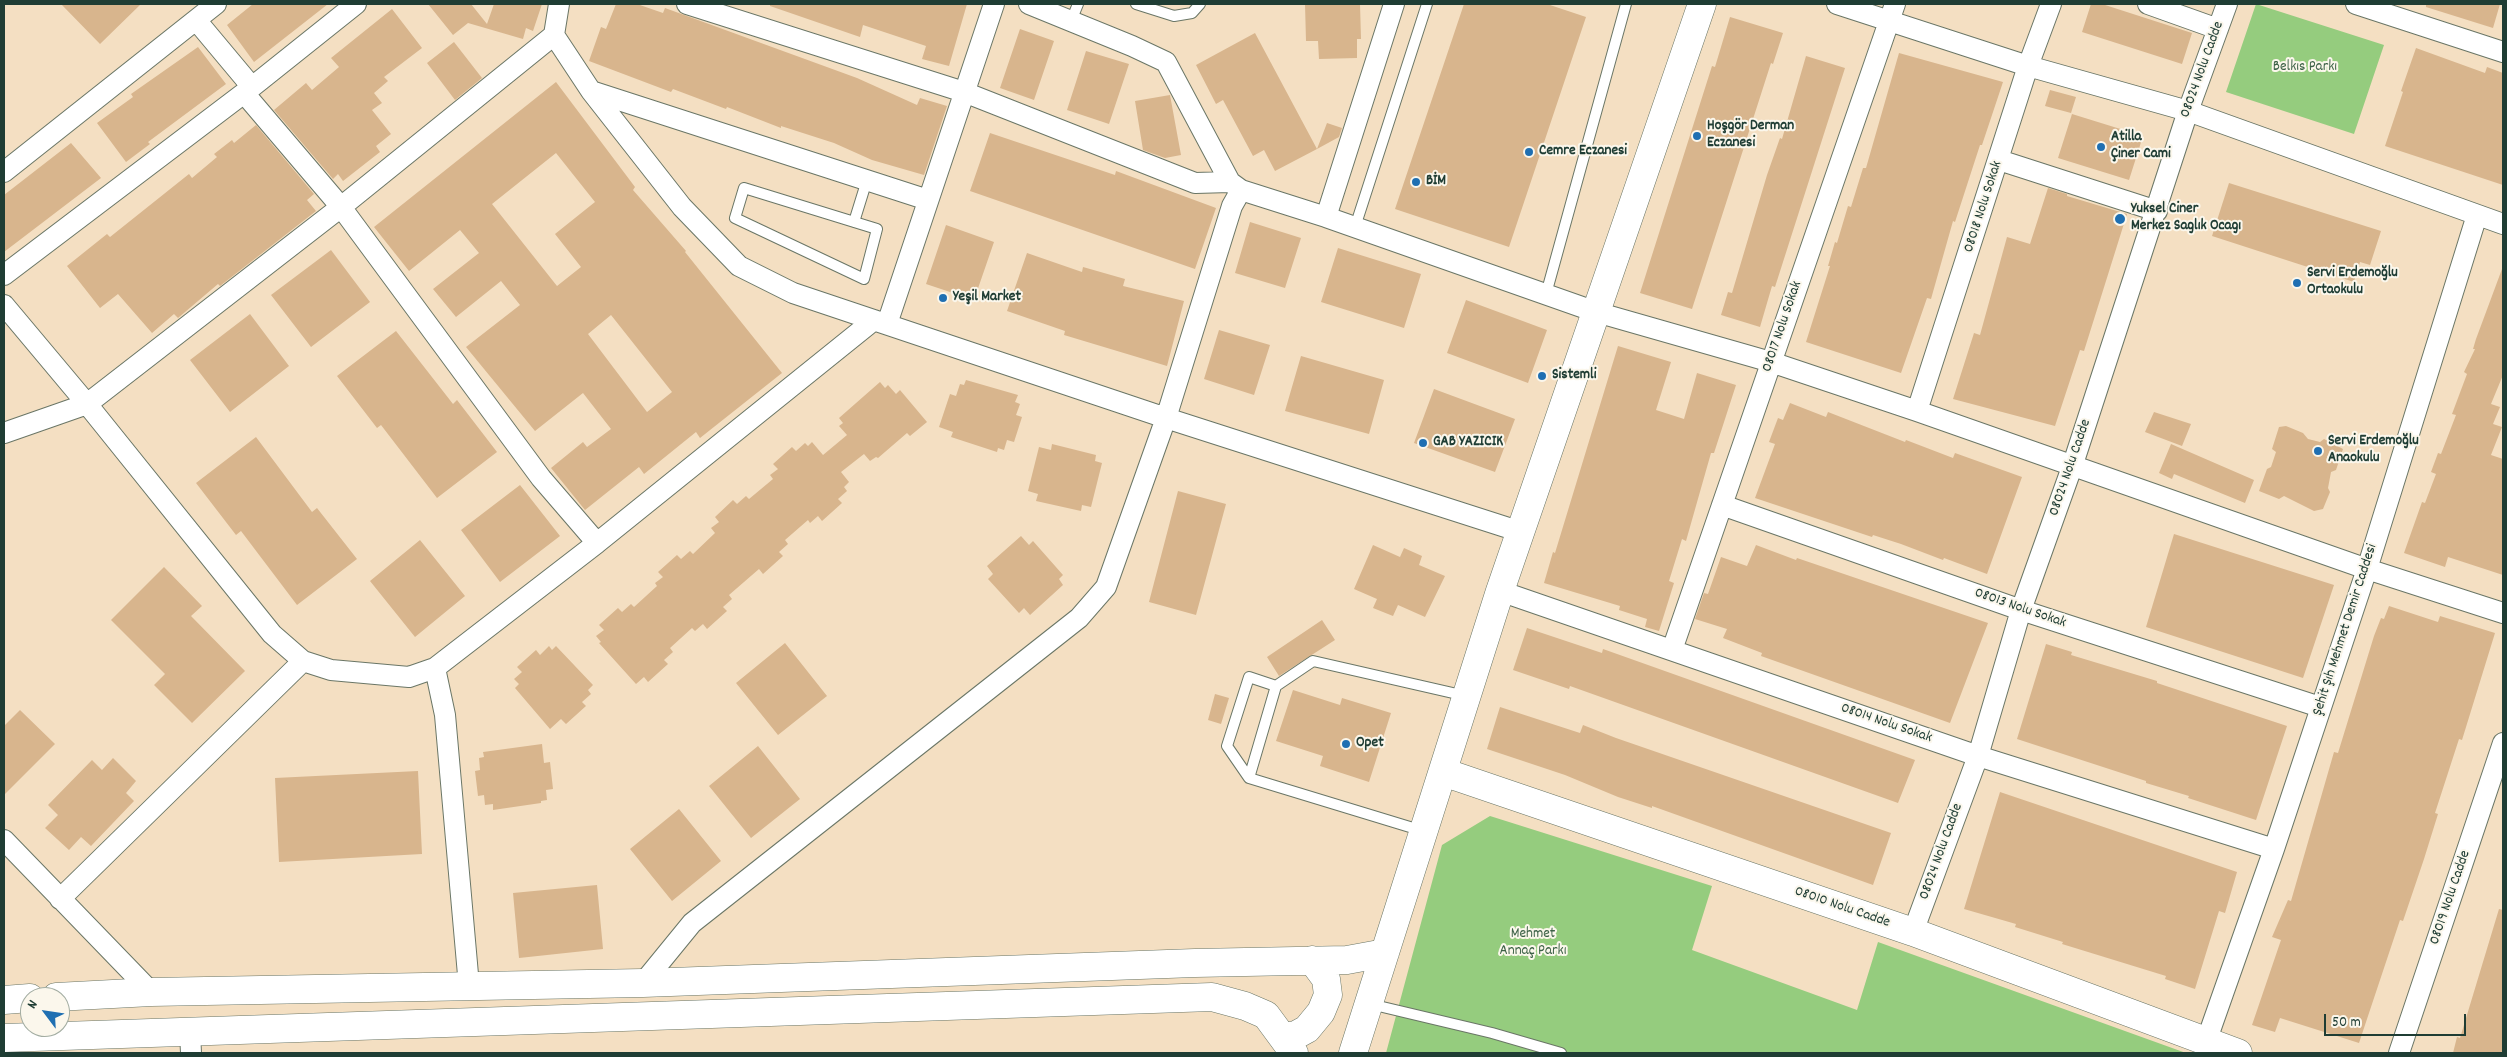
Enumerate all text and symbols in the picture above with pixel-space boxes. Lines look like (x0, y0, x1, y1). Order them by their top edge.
street label: 08024 Nolu Cadde (2177, 19, 2229, 121)
park label: Belkıs Parkı (2273, 59, 2337, 77)
place label: Hoşgör Derman Eczanesi (1707, 118, 1794, 153)
place label: Atilla Çiner Cami (2111, 129, 2171, 164)
marker: Hoşgör Derman Eczanesi (1691, 130, 1703, 142)
marker: Atilla Çiner Cami (2095, 141, 2107, 153)
place label: Cemre Eczanesi (1539, 143, 1627, 161)
marker: Cemre Eczanesi (1523, 146, 1535, 158)
street label: 08018 Nolu Sokak (1961, 159, 2007, 255)
place label: BİM (1426, 173, 1446, 191)
marker: BİM (1410, 176, 1422, 188)
place label: Yuksel Ciner Merkez Saglık Ocagı (2131, 201, 2241, 236)
marker: Yuksel Ciner Merkez Saglık Ocagı (2113, 212, 2127, 226)
place label: Servi Erdemoğlu Ortaokulu (2307, 265, 2398, 300)
marker: Servi Erdemoğlu Ortaokulu (2291, 277, 2303, 289)
street label: 08017 Nolu Sokak (1759, 279, 1807, 375)
place label: Yeşil Market (953, 289, 1021, 307)
marker: Yeşil Market (937, 292, 949, 304)
place label: Sistemli (1552, 367, 1596, 385)
marker: Sistemli (1536, 370, 1548, 382)
street label: 08024 Nolu Cadde (2046, 417, 2096, 519)
place label: Servi Erdemoğlu Anaokulu (2328, 433, 2419, 468)
place label: GAB YAZICIK (1433, 434, 1503, 452)
marker: GAB YAZICIK (1417, 437, 1429, 449)
marker: Servi Erdemoğlu Anaokulu (2312, 445, 2324, 457)
street label: Şehit Şıh Mehmet Demir Caddesi (2310, 542, 2382, 718)
street label: 08013 Nolu Sokak (1972, 585, 2068, 633)
street label: 08014 Nolu Sokak (1838, 700, 1934, 748)
place label: Opet (1356, 735, 1384, 753)
marker: Opet (1340, 738, 1352, 750)
street label: 08024 Nolu Cadde (1916, 801, 1968, 903)
street label: 08019 Nolu Cadde (2426, 848, 2476, 948)
street label: 08010 Nolu Cadde (1792, 883, 1892, 933)
park label: Mehmet Annaç Parkı (1500, 926, 1566, 961)
north arrow (20, 987, 70, 1037)
text: N (23, 997, 43, 1013)
scale bar (2327, 1004, 2470, 1036)
text: 50 m (2332, 1012, 2361, 1034)

